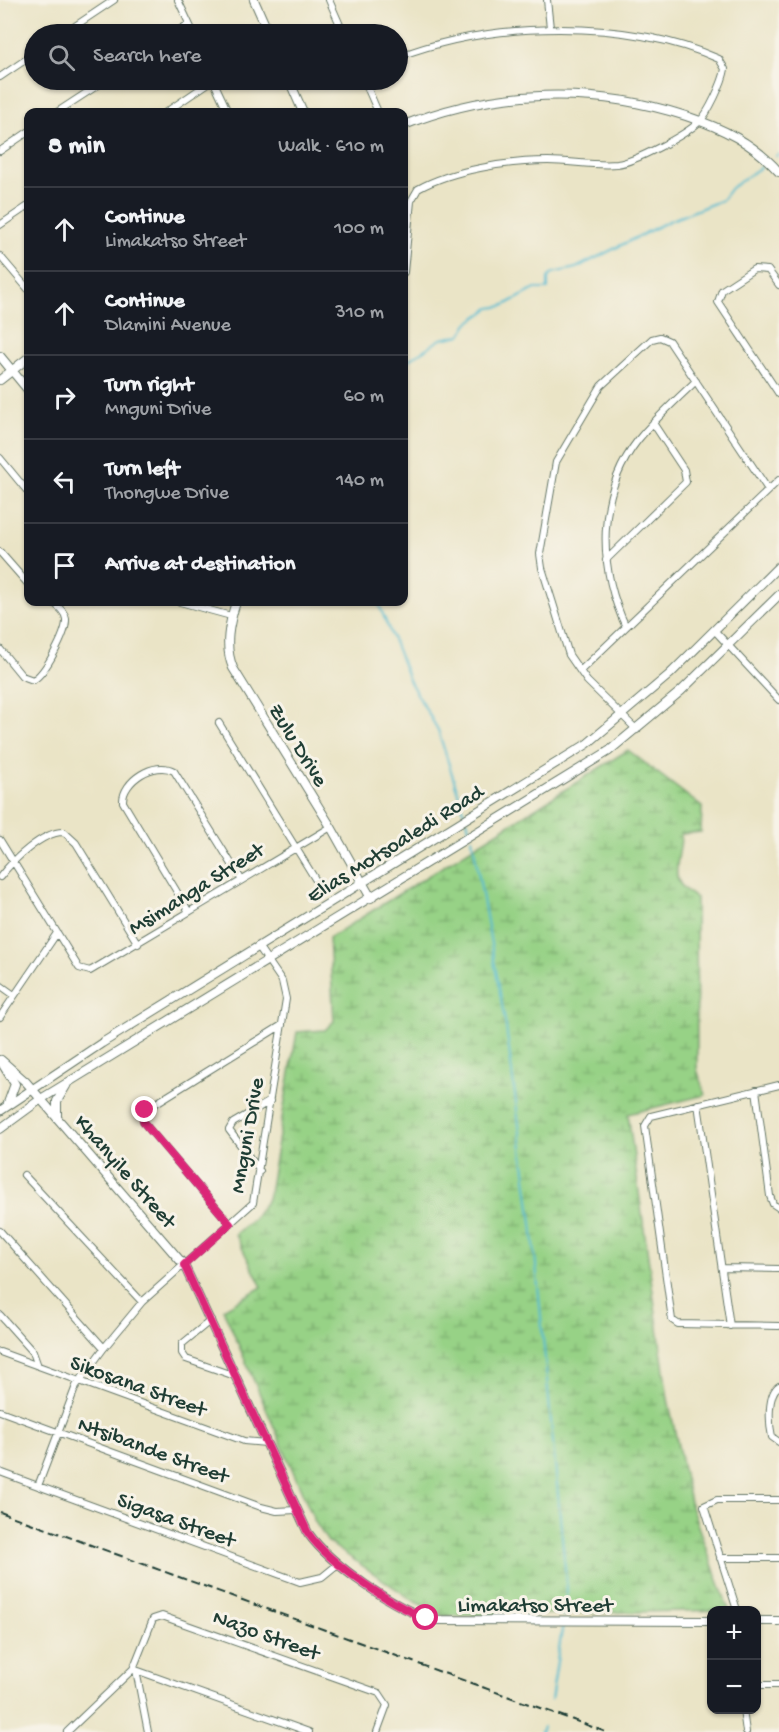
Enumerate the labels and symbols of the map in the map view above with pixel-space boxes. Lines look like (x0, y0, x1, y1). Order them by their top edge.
street label: Zulu Drive (261, 700, 333, 793)
street label: Elias Motsoaledi Road (303, 779, 491, 910)
street label: Msimanga Street (124, 837, 271, 942)
street label: Mnguni Drive (226, 1075, 272, 1196)
route end (131, 1096, 157, 1122)
street label: Khanyile Street (67, 1110, 182, 1236)
street label: Sikosana Street (66, 1351, 211, 1425)
street label: Ntsibande Street (74, 1412, 233, 1492)
street label: Sigasa Street (113, 1488, 240, 1556)
street label: Limakatso Street (457, 1594, 615, 1620)
route start (412, 1604, 438, 1630)
street label: Nazo Street (209, 1605, 324, 1669)

